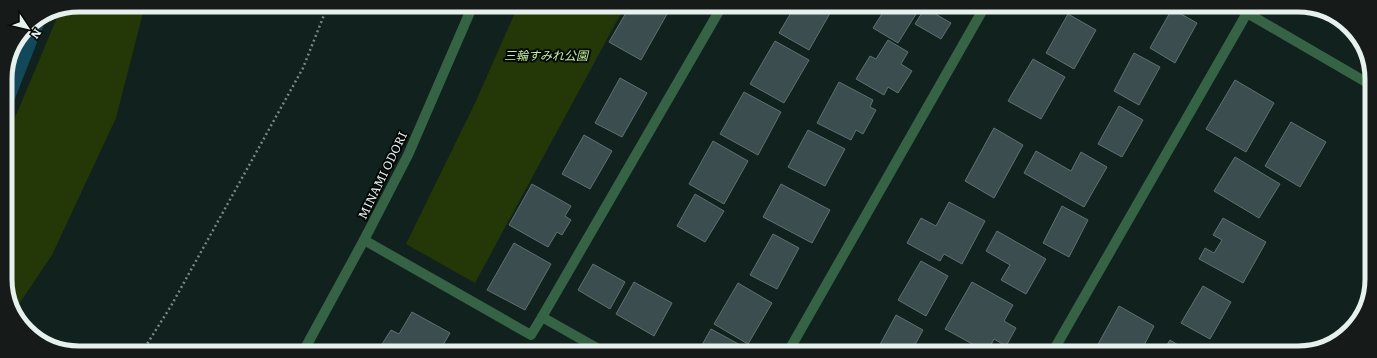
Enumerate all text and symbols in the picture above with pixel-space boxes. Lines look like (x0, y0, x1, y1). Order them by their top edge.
north arrow (8, 8, 48, 48)
text: N (28, 26, 46, 43)
park label: 三輪すみれ公園 (504, 46, 590, 64)
street label: MINAMI ODORI (353, 128, 411, 222)

